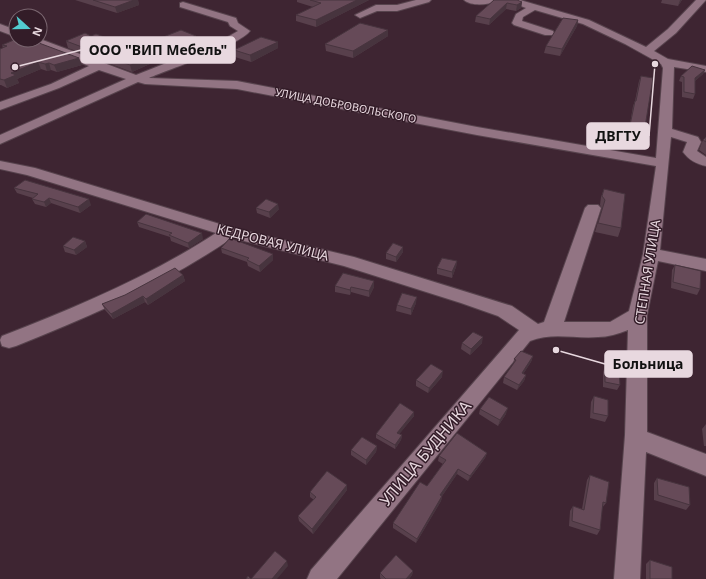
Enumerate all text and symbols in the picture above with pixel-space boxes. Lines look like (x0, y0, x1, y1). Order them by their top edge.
north arrow (8, 8, 48, 48)
text: N (29, 25, 46, 39)
callout: ООО "ВИП Мебель" (81, 37, 235, 63)
text: ООО "ВИП Мебель" (89, 40, 227, 59)
street label: УЛИЦА ДОБРОВОЛЬСКОГО (274, 84, 418, 126)
callout: ДВГТУ (587, 123, 649, 149)
text: ДВГТУ (595, 126, 642, 145)
street label: СТЕПНАЯ УЛИЦА (630, 218, 664, 326)
street label: КЕДРОВАЯ УЛИЦА (215, 219, 331, 265)
callout: Больница (605, 351, 692, 377)
text: Больница (613, 354, 683, 373)
street label: УЛИЦА БУДНИКА (374, 395, 476, 511)

